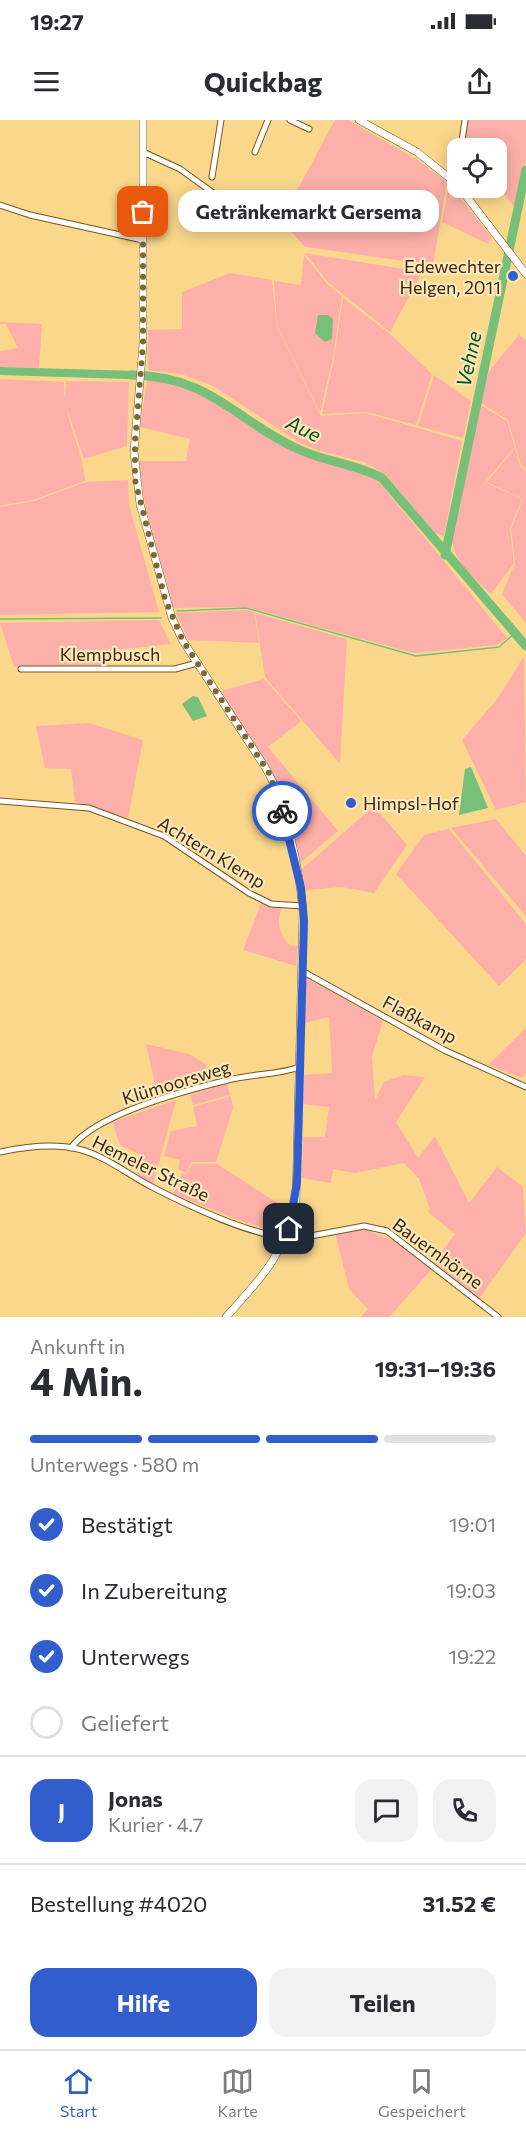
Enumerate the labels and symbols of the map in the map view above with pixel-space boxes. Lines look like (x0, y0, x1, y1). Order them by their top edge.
pin (117, 186, 168, 237)
callout: Getränkemarkt Gersema (179, 191, 440, 233)
place label: Edewechter Helgen, 2011 (399, 255, 501, 298)
marker: Edewechter Helgen, 2011 (506, 269, 520, 283)
water label: Vehne (450, 328, 486, 389)
water label: Aue (282, 409, 326, 447)
street label: Klempbusch (60, 643, 160, 665)
courier (252, 781, 312, 841)
place label: Himpsl-Hof (363, 792, 460, 814)
marker: Himpsl-Hof (344, 796, 358, 810)
street label: Achtern Klemp (154, 811, 270, 893)
street label: Flaßkamp (379, 990, 461, 1048)
street label: Klümoorsweg (119, 1055, 233, 1109)
street label: Hemeler Straße (89, 1130, 213, 1206)
pin (263, 1203, 314, 1254)
street label: Bauernhörne (389, 1213, 487, 1293)

